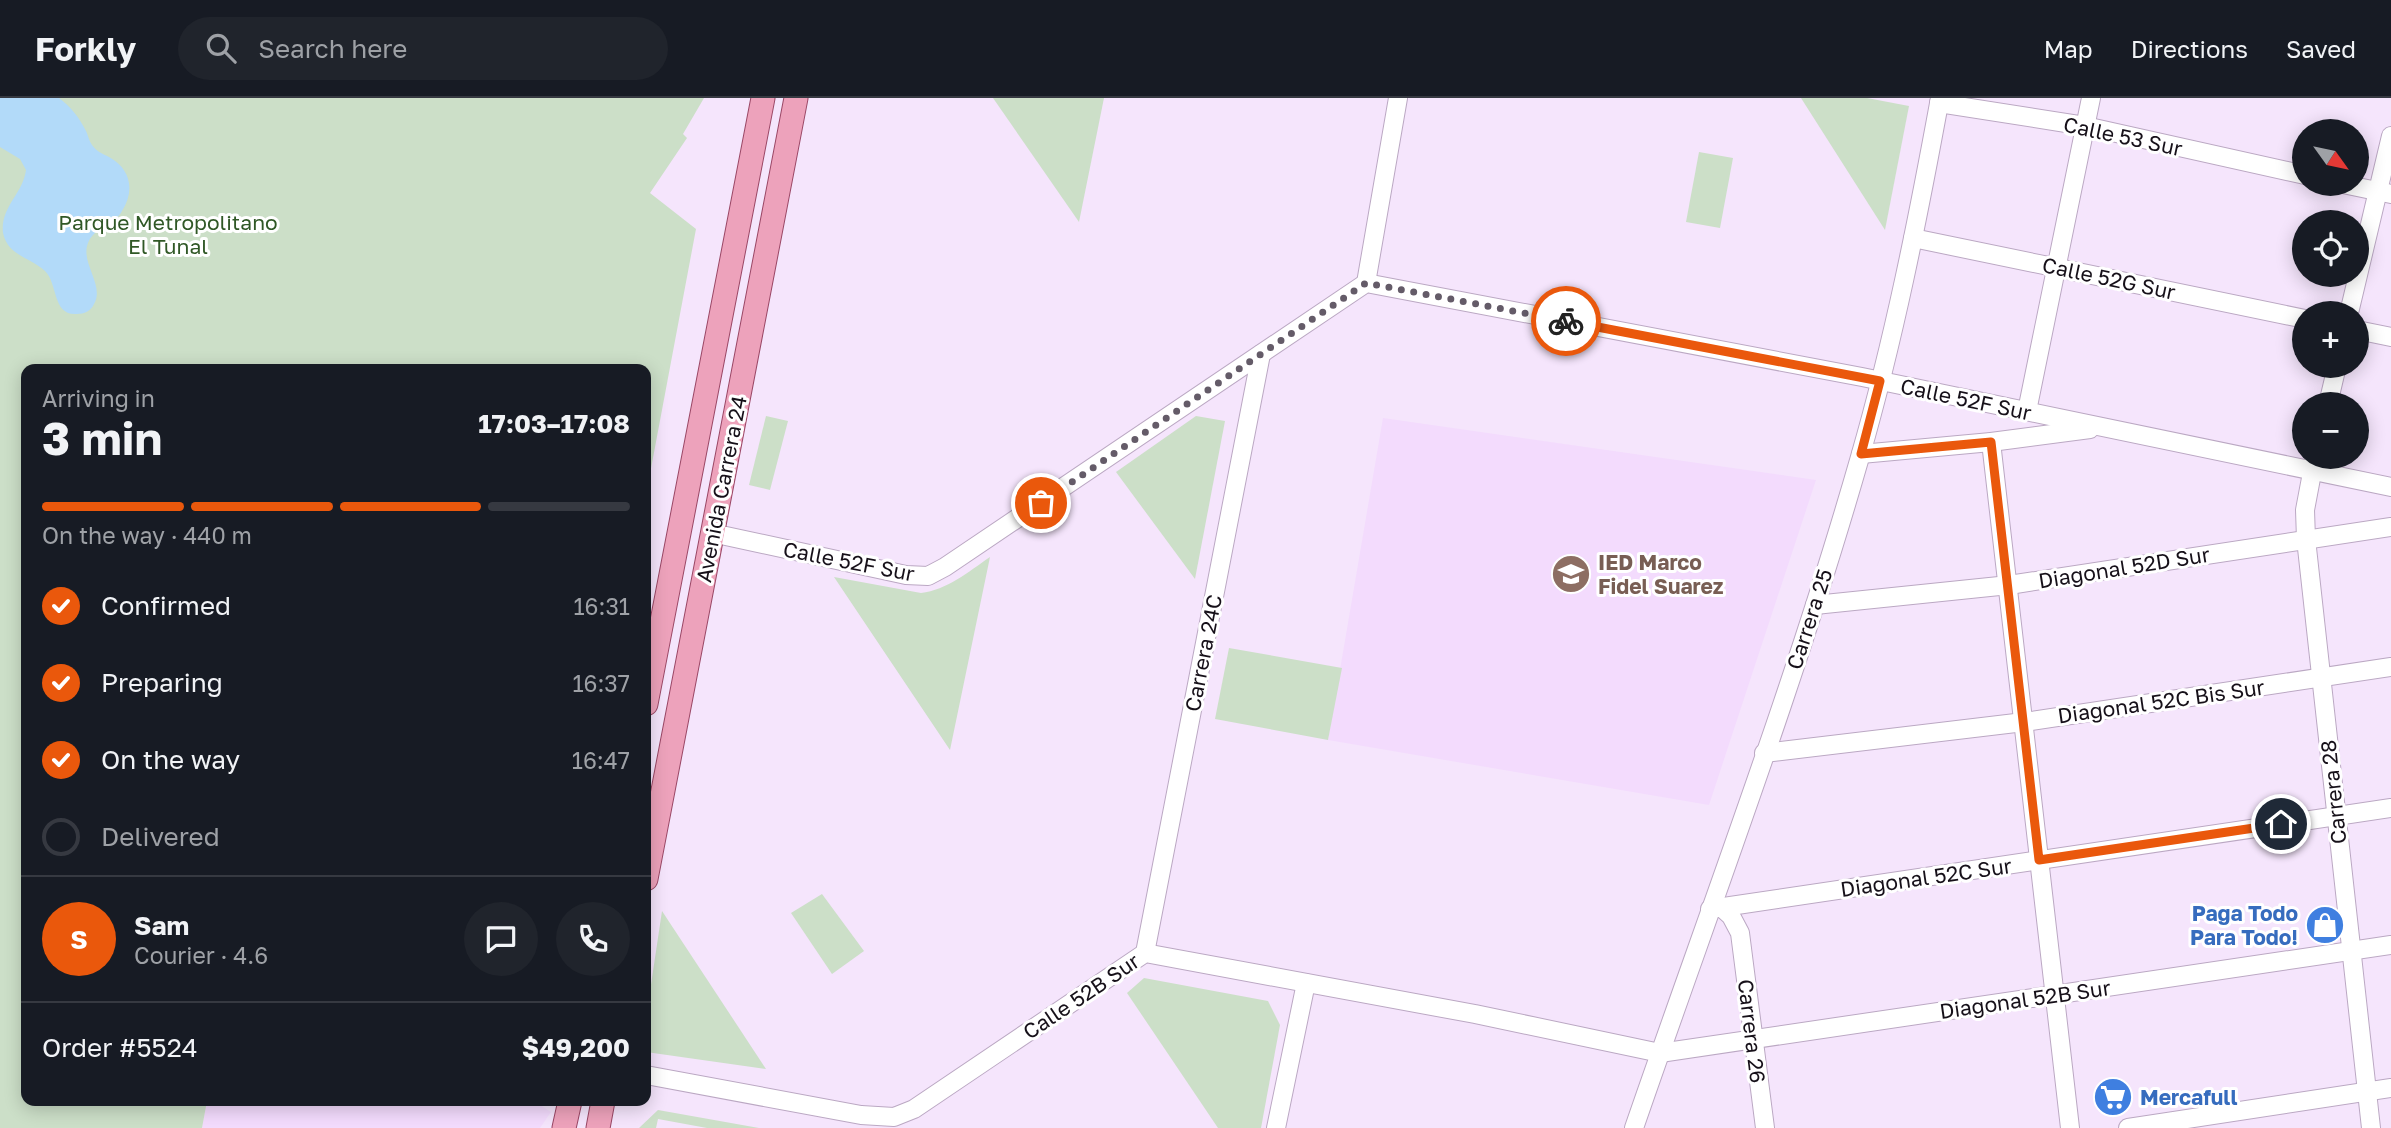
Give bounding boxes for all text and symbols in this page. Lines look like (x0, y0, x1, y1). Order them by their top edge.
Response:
search box (178, 17, 668, 80)
text: Forkly (35, 29, 136, 68)
icon: search (202, 29, 240, 67)
text: Search here (258, 33, 407, 64)
text: Map (2044, 34, 2093, 63)
text: Directions (2131, 34, 2248, 63)
text: Saved (2286, 34, 2356, 63)
street label: Calle 53 Sur (2061, 111, 2185, 161)
north arrow (2292, 119, 2370, 196)
map controls (2292, 119, 2369, 469)
park label: Parque Metropolitano El Tunal (58, 209, 278, 259)
button: locate (2292, 210, 2369, 287)
street label: Calle 52G Sur (2040, 251, 2178, 305)
courier (1531, 286, 1601, 356)
button: + (2292, 301, 2369, 378)
icon: bike (1547, 302, 1585, 340)
street label: Calle 52F Sur (1898, 372, 2034, 426)
text: Arriving in (42, 384, 155, 412)
button: − (2292, 392, 2369, 469)
street label: Avenida Carrera 24 (690, 394, 752, 584)
text: 17:03–17:08 (478, 408, 630, 439)
text: 3 min (42, 410, 162, 465)
pin (1011, 473, 1071, 533)
icon: bag (1022, 484, 1060, 522)
text: On the way · 440 m (42, 521, 252, 549)
street label: Calle 52F Sur (781, 536, 917, 586)
street label: Diagonal 52D Sur (2036, 541, 2212, 593)
place label: IED Marco Fidel Suarez (1598, 549, 1724, 599)
school or university icon: IED Marco Fidel Suarez (1550, 553, 1592, 595)
street label: Carrera 25 (1781, 566, 1837, 672)
icon: check (42, 587, 80, 625)
text: Confirmed (101, 590, 231, 621)
text: 16:31 (573, 592, 630, 620)
street label: Carrera 24C (1179, 592, 1227, 714)
icon: check (42, 664, 80, 702)
text: Preparing (101, 667, 223, 698)
text: 16:37 (572, 669, 630, 697)
street label: Diagonal 52C Bis Sur (2056, 674, 2266, 728)
street label: Carrera 28 (2315, 739, 2351, 845)
icon: check (42, 741, 80, 779)
text: On the way (101, 744, 240, 775)
text: 16:47 (572, 746, 630, 774)
pin (2251, 794, 2311, 854)
icon: home (2262, 805, 2300, 843)
text: Delivered (101, 821, 220, 852)
street label: Diagonal 52C Sur (1839, 852, 2013, 902)
place label: Paga Todo Para Todo! (2190, 900, 2298, 950)
button: chat (464, 902, 538, 976)
button: phone (556, 902, 630, 976)
shop icon: Paga Todo Para Todo! (2304, 904, 2346, 946)
text: Sam (134, 910, 189, 941)
text: S (70, 924, 88, 955)
text: Courier · 4.6 (134, 941, 268, 969)
street label: Calle 52B Sur (1018, 948, 1144, 1044)
street label: Diagonal 52B Sur (1938, 974, 2112, 1024)
street label: Carrera 26 (1733, 978, 1771, 1084)
text: Order #5524 (42, 1032, 198, 1063)
text: $49,200 (522, 1032, 630, 1063)
supermarket icon: Mercafull (2092, 1076, 2134, 1118)
place label: Mercafull (2140, 1084, 2237, 1110)

